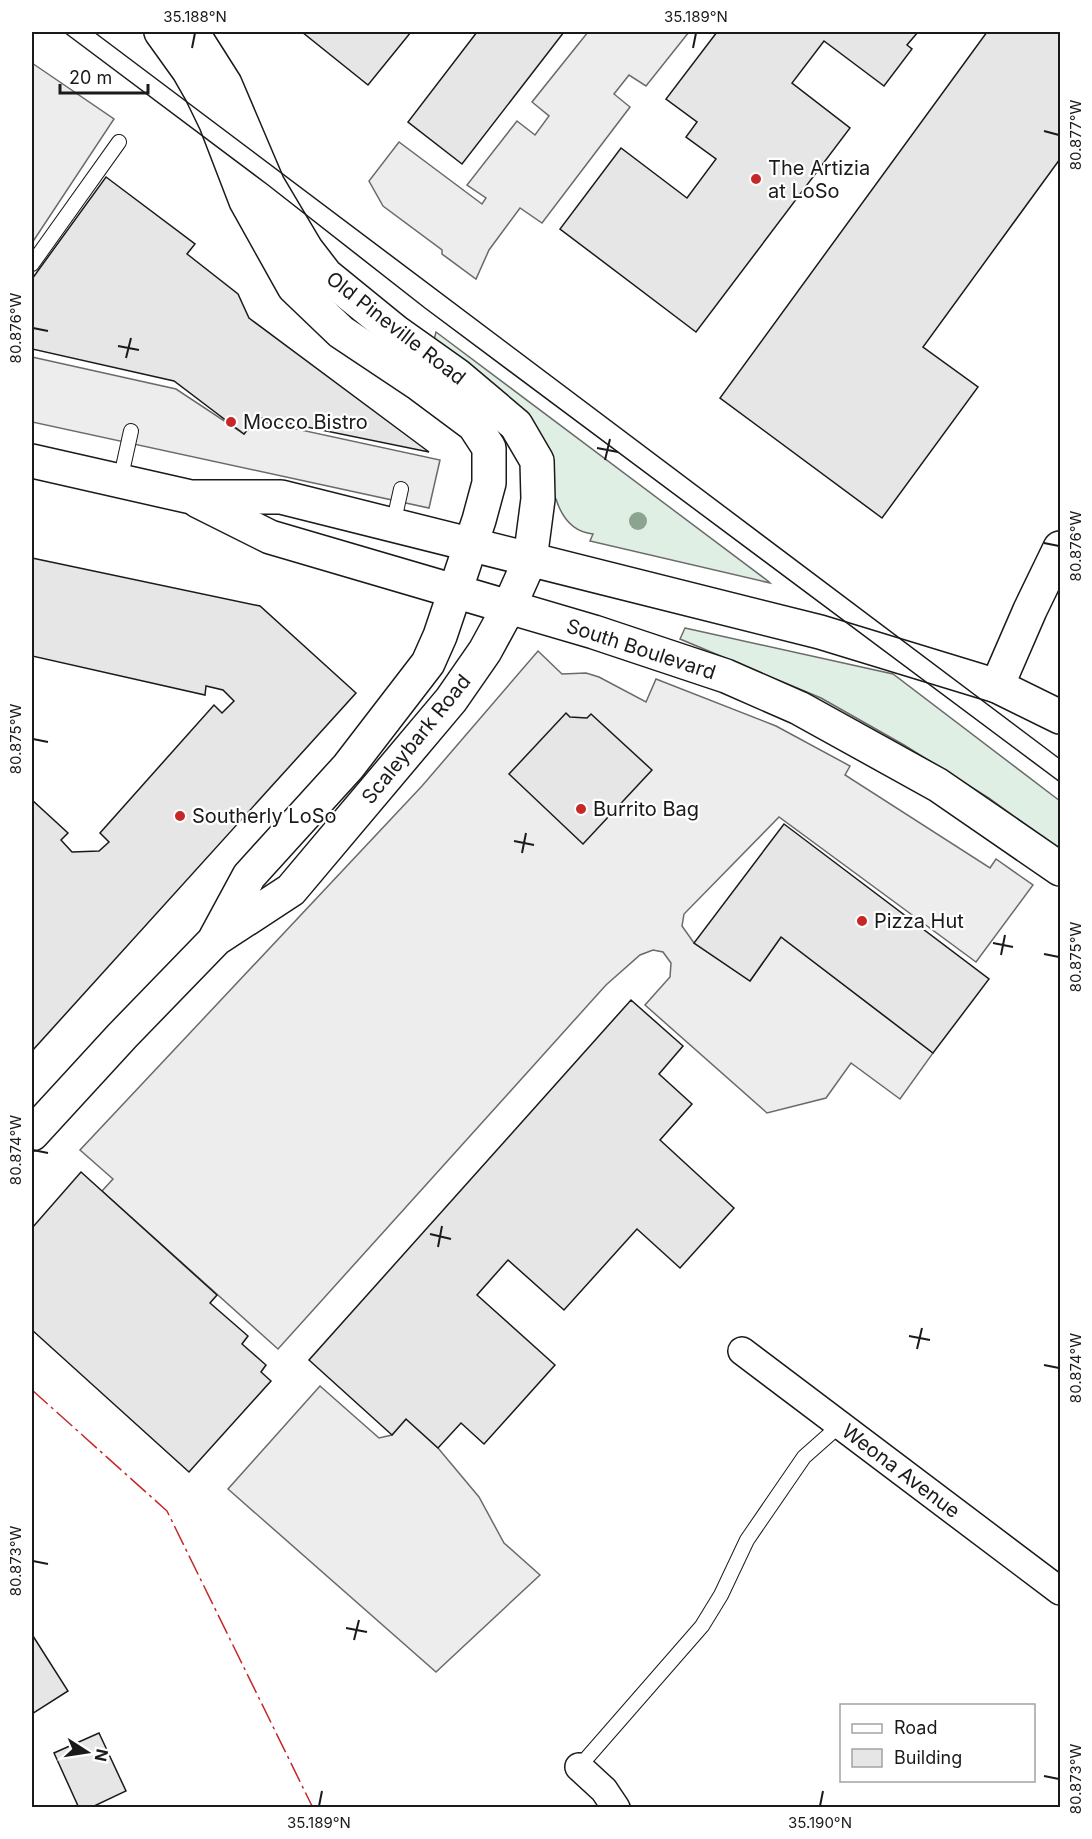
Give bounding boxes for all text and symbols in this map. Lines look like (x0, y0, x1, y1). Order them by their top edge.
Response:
text: 35.188°N (163, 7, 227, 26)
text: 35.189°N (664, 7, 728, 26)
scale bar (60, 57, 148, 95)
text: 20 m (69, 67, 112, 88)
text: 80.877°W (1066, 100, 1085, 170)
place label: The Artizia at LoSo (768, 156, 870, 203)
marker: The Artizia at LoSo (749, 172, 763, 186)
street label: Old Pineville Road (322, 266, 470, 390)
text: 80.876°W (6, 292, 25, 363)
place label: Mocco Bistro (243, 410, 368, 434)
marker: Mocco Bistro (224, 415, 238, 429)
text: 80.876°W (1066, 510, 1085, 581)
street label: South Boulevard (563, 614, 719, 684)
street label: Scaleybark Road (356, 669, 476, 809)
text: 80.875°W (6, 703, 25, 774)
place label: Burrito Bag (593, 797, 699, 821)
marker: Burrito Bag (574, 802, 588, 816)
place label: Southerly LoSo (192, 804, 336, 828)
marker: Southerly LoSo (173, 809, 187, 823)
place label: Pizza Hut (874, 909, 964, 933)
marker: Pizza Hut (855, 914, 869, 928)
text: 80.875°W (1066, 921, 1085, 992)
text: 80.874°W (6, 1115, 25, 1185)
text: 80.874°W (1066, 1333, 1085, 1403)
street label: Weona Avenue (837, 1419, 965, 1523)
text: 80.873°W (6, 1526, 25, 1596)
legend (840, 1704, 1035, 1782)
text: Road (894, 1717, 937, 1738)
north arrow (57, 1722, 117, 1782)
text: 80.873°W (1066, 1744, 1085, 1814)
text: N (91, 1747, 113, 1763)
text: Building (894, 1747, 962, 1768)
text: 35.189°N (287, 1813, 351, 1832)
text: 35.190°N (788, 1813, 852, 1832)

